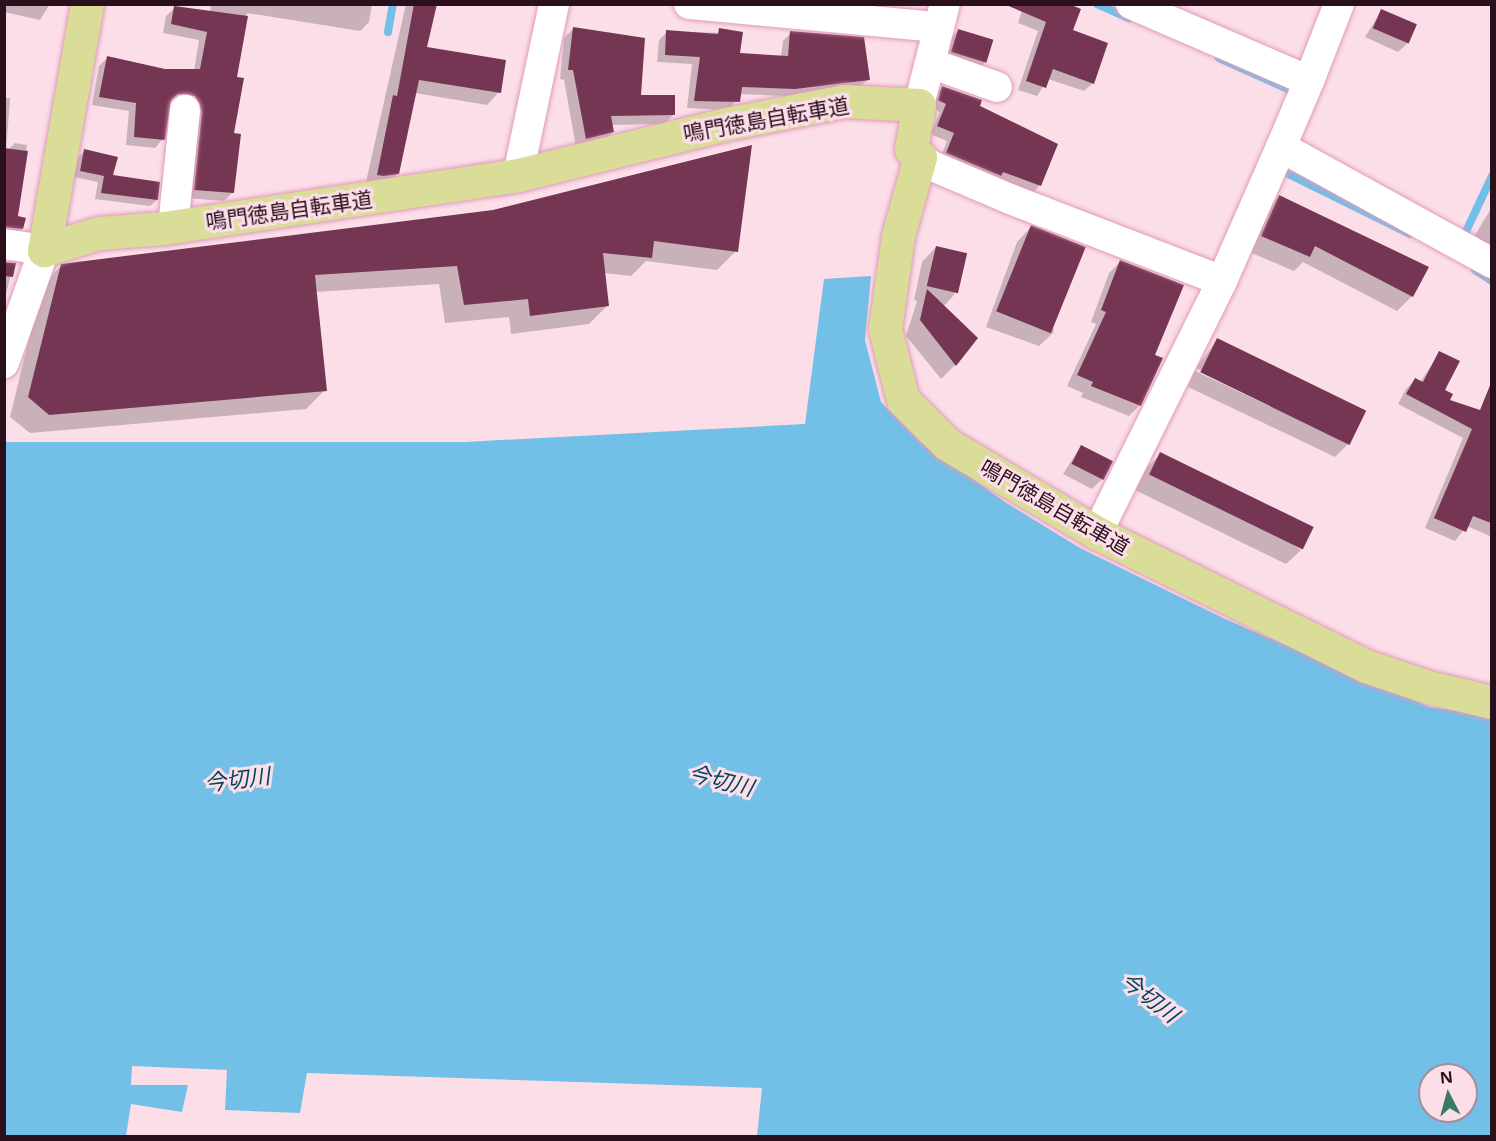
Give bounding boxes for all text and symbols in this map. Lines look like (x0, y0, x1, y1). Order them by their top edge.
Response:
street label: 鳴門徳島自転車道 (681, 92, 851, 146)
street label: 鳴門徳島自転車道 (204, 186, 374, 234)
street label: 鳴門徳島自転車道 (976, 454, 1134, 560)
water label: 今切川 (686, 759, 756, 801)
water label: 今切川 (203, 762, 271, 796)
water label: 今切川 (1116, 966, 1184, 1028)
north arrow (1418, 1063, 1478, 1123)
text: N (1439, 1065, 1454, 1089)

